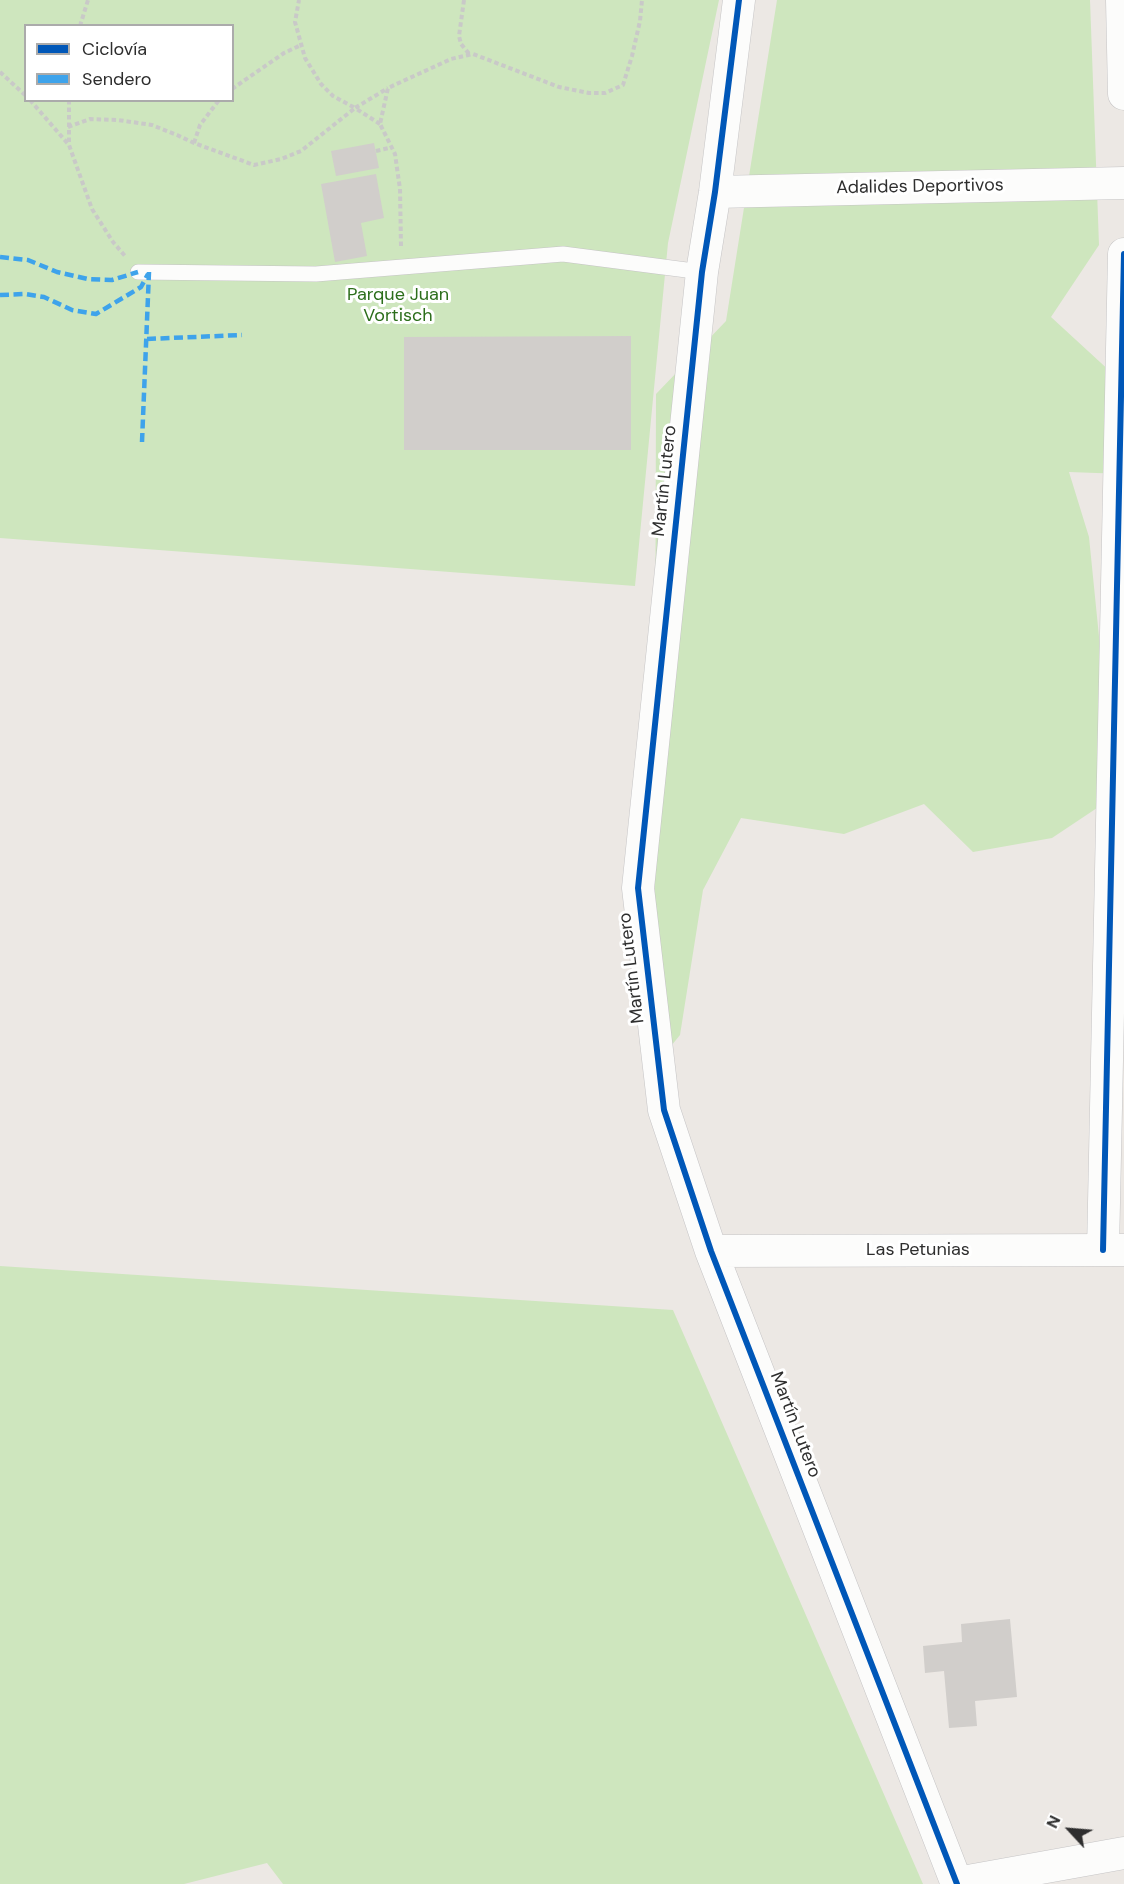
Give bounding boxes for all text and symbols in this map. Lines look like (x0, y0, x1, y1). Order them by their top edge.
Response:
legend (24, 24, 234, 102)
text: Ciclovía (82, 37, 147, 61)
text: Sendero (82, 67, 152, 91)
street label: Adalides Deportivos (836, 175, 1004, 199)
park label: Parque Juan Vortisch (347, 284, 449, 326)
street label: Martín Lutero (648, 424, 682, 538)
street label: Martín Lutero (614, 911, 650, 1025)
street label: Las Petunias (866, 1239, 970, 1261)
street label: Martín Lutero (765, 1369, 825, 1481)
north arrow (1040, 1800, 1100, 1860)
text: N (1041, 1812, 1065, 1832)

